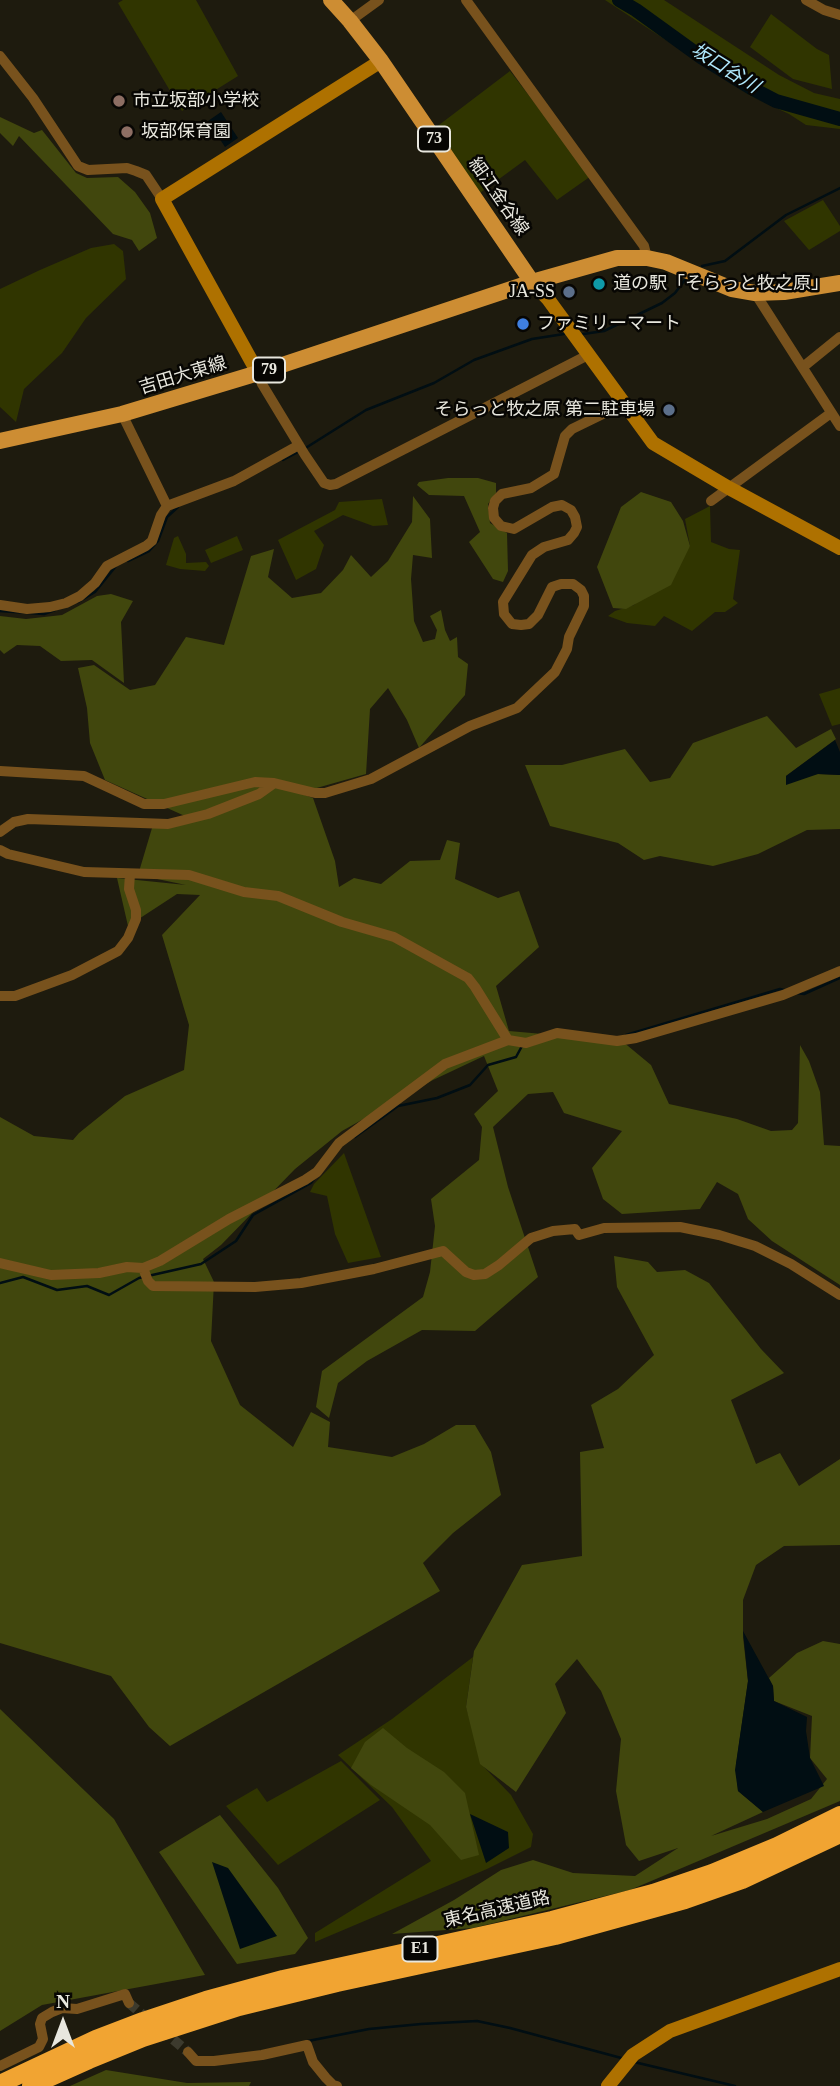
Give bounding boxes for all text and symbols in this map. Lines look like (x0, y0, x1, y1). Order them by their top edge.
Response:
water label: 坂口谷川 (687, 39, 763, 99)
place label: 市立坂部小学校 (133, 90, 259, 112)
marker: 市立坂部小学校 (111, 93, 127, 109)
place label: 坂部保育園 (141, 121, 231, 143)
marker: 坂部保育園 (119, 124, 135, 140)
road number: 73 (418, 127, 450, 152)
street label: 細江金谷線 (463, 154, 533, 240)
place label: 道の駅「そらっと牧之原」 (613, 273, 829, 295)
marker: 道の駅「そらっと牧之原」 (591, 276, 607, 292)
place label: JA-SS (509, 281, 555, 303)
marker: JA-SS (561, 284, 577, 300)
place label: ファミリーマート (537, 313, 681, 335)
marker: ファミリーマート (515, 316, 531, 332)
street label: 吉田大東線 (137, 353, 229, 399)
road number: 79 (253, 358, 285, 382)
place label: そらっと牧之原 第二駐車場 (435, 399, 655, 421)
marker: そらっと牧之原 第二駐車場 (661, 402, 677, 418)
street label: 東名高速道路 (442, 1887, 552, 1933)
road number: E1 (402, 1937, 438, 1962)
north arrow (28, 1988, 98, 2058)
text: N (56, 1991, 70, 2012)

